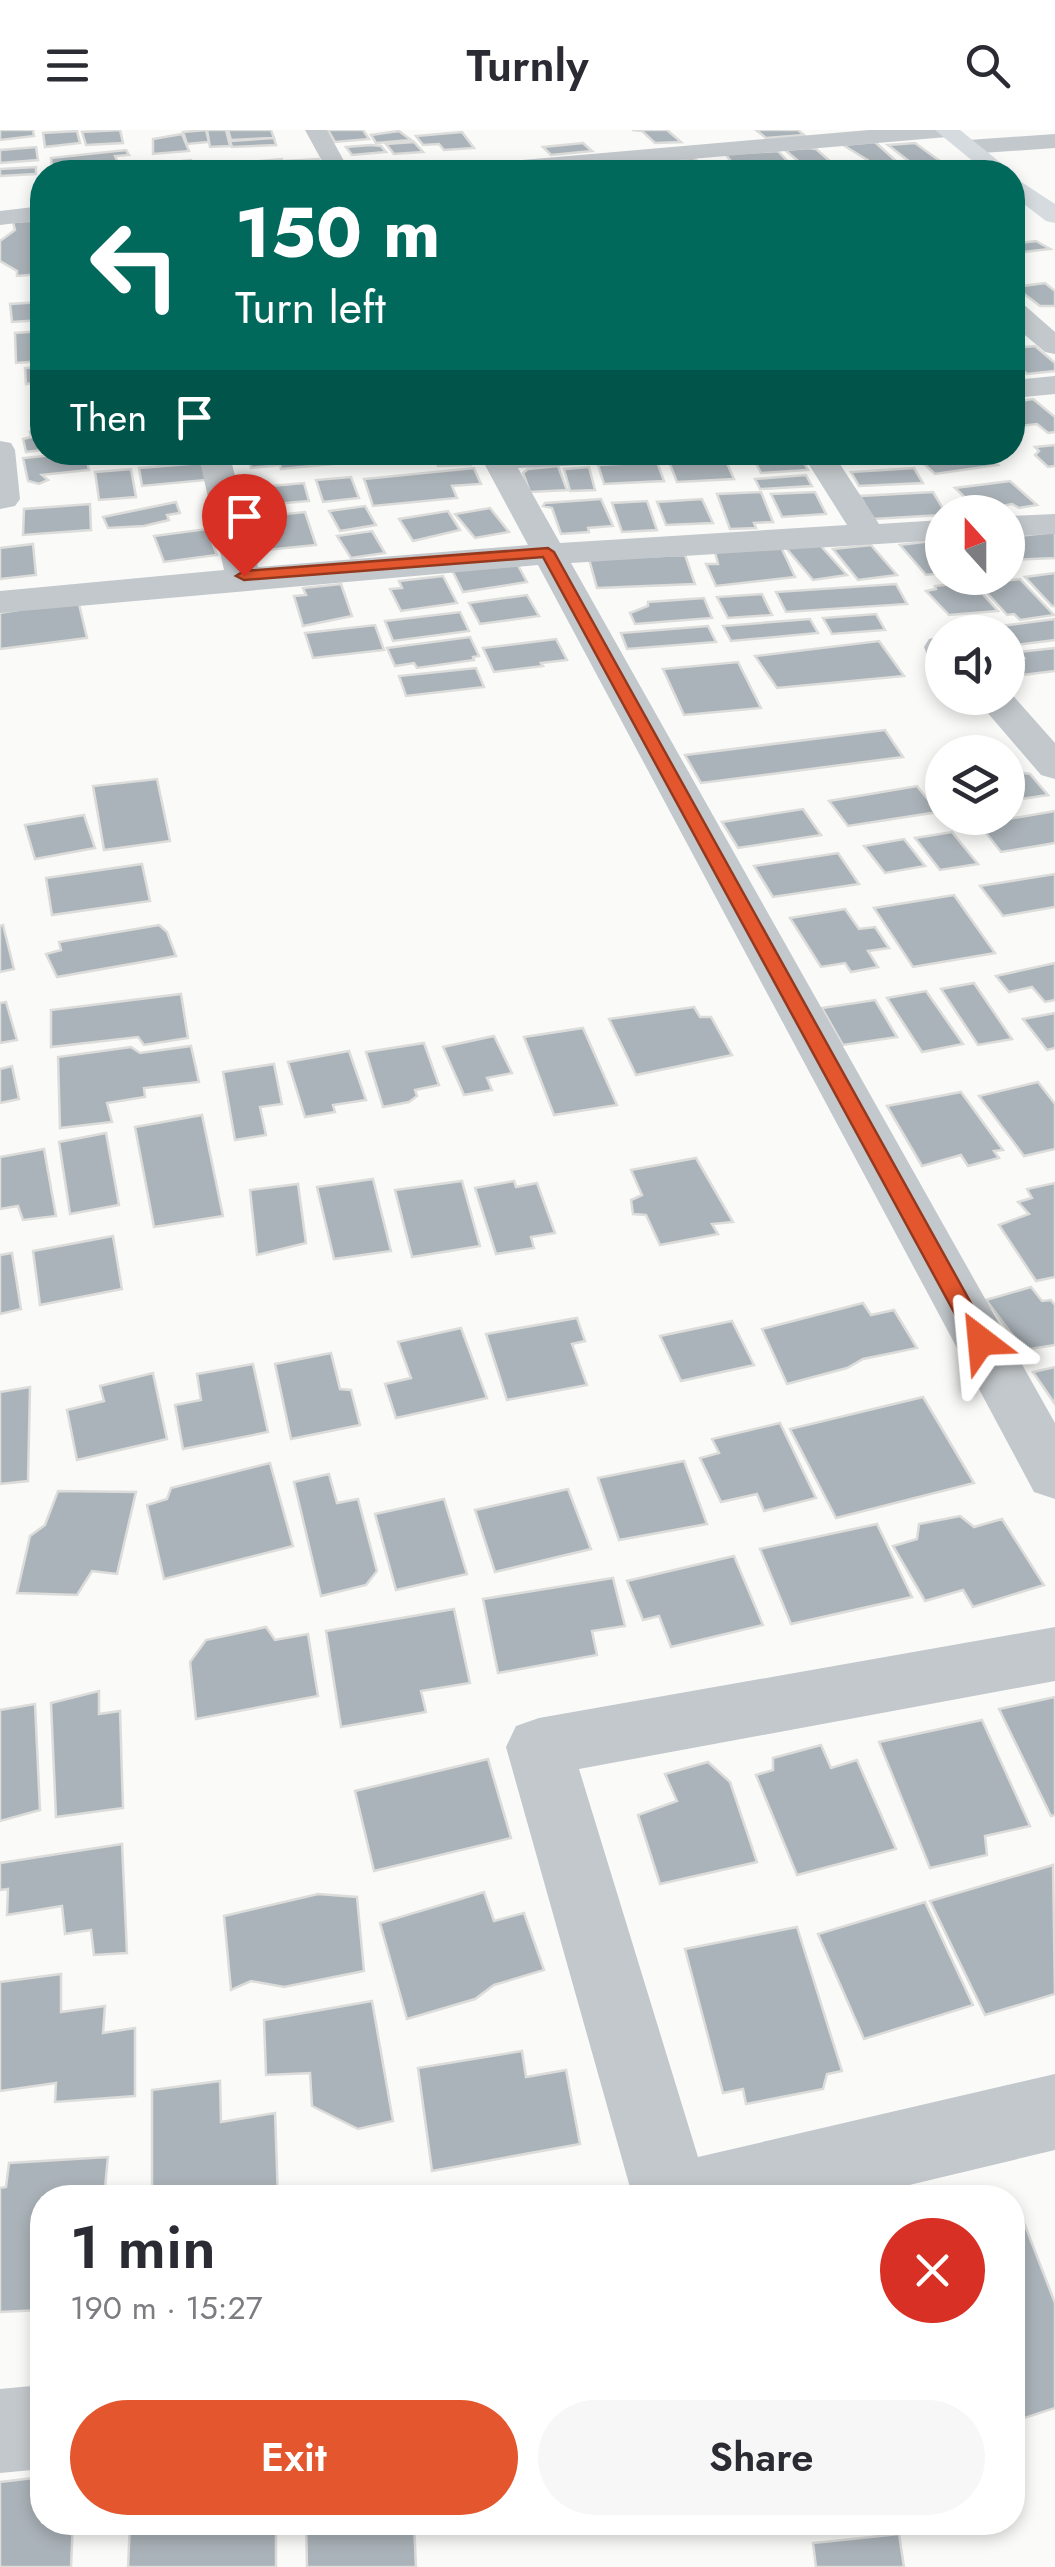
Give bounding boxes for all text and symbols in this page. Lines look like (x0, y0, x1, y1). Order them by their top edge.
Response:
text: Turnly (466, 33, 589, 98)
icon: menu (40, 38, 95, 93)
icon: search (960, 38, 1015, 93)
text: 150 m (235, 182, 441, 283)
icon: left (70, 200, 200, 330)
text: Turn left (235, 275, 386, 340)
text: Then (70, 390, 147, 445)
icon: arrive (167, 390, 222, 445)
pin (202, 474, 287, 577)
icon: arrive (217, 489, 272, 544)
north arrow (925, 495, 1025, 595)
map controls (925, 495, 1025, 835)
button: sound (925, 615, 1025, 715)
button: layers (925, 735, 1025, 835)
position arrow (929, 1289, 1033, 1393)
text: 1 min (70, 2204, 216, 2291)
button: close (880, 2218, 985, 2323)
text: 190 m · 15:27 (70, 2285, 262, 2331)
button: Exit (70, 2400, 518, 2515)
button: Share (538, 2400, 985, 2515)

